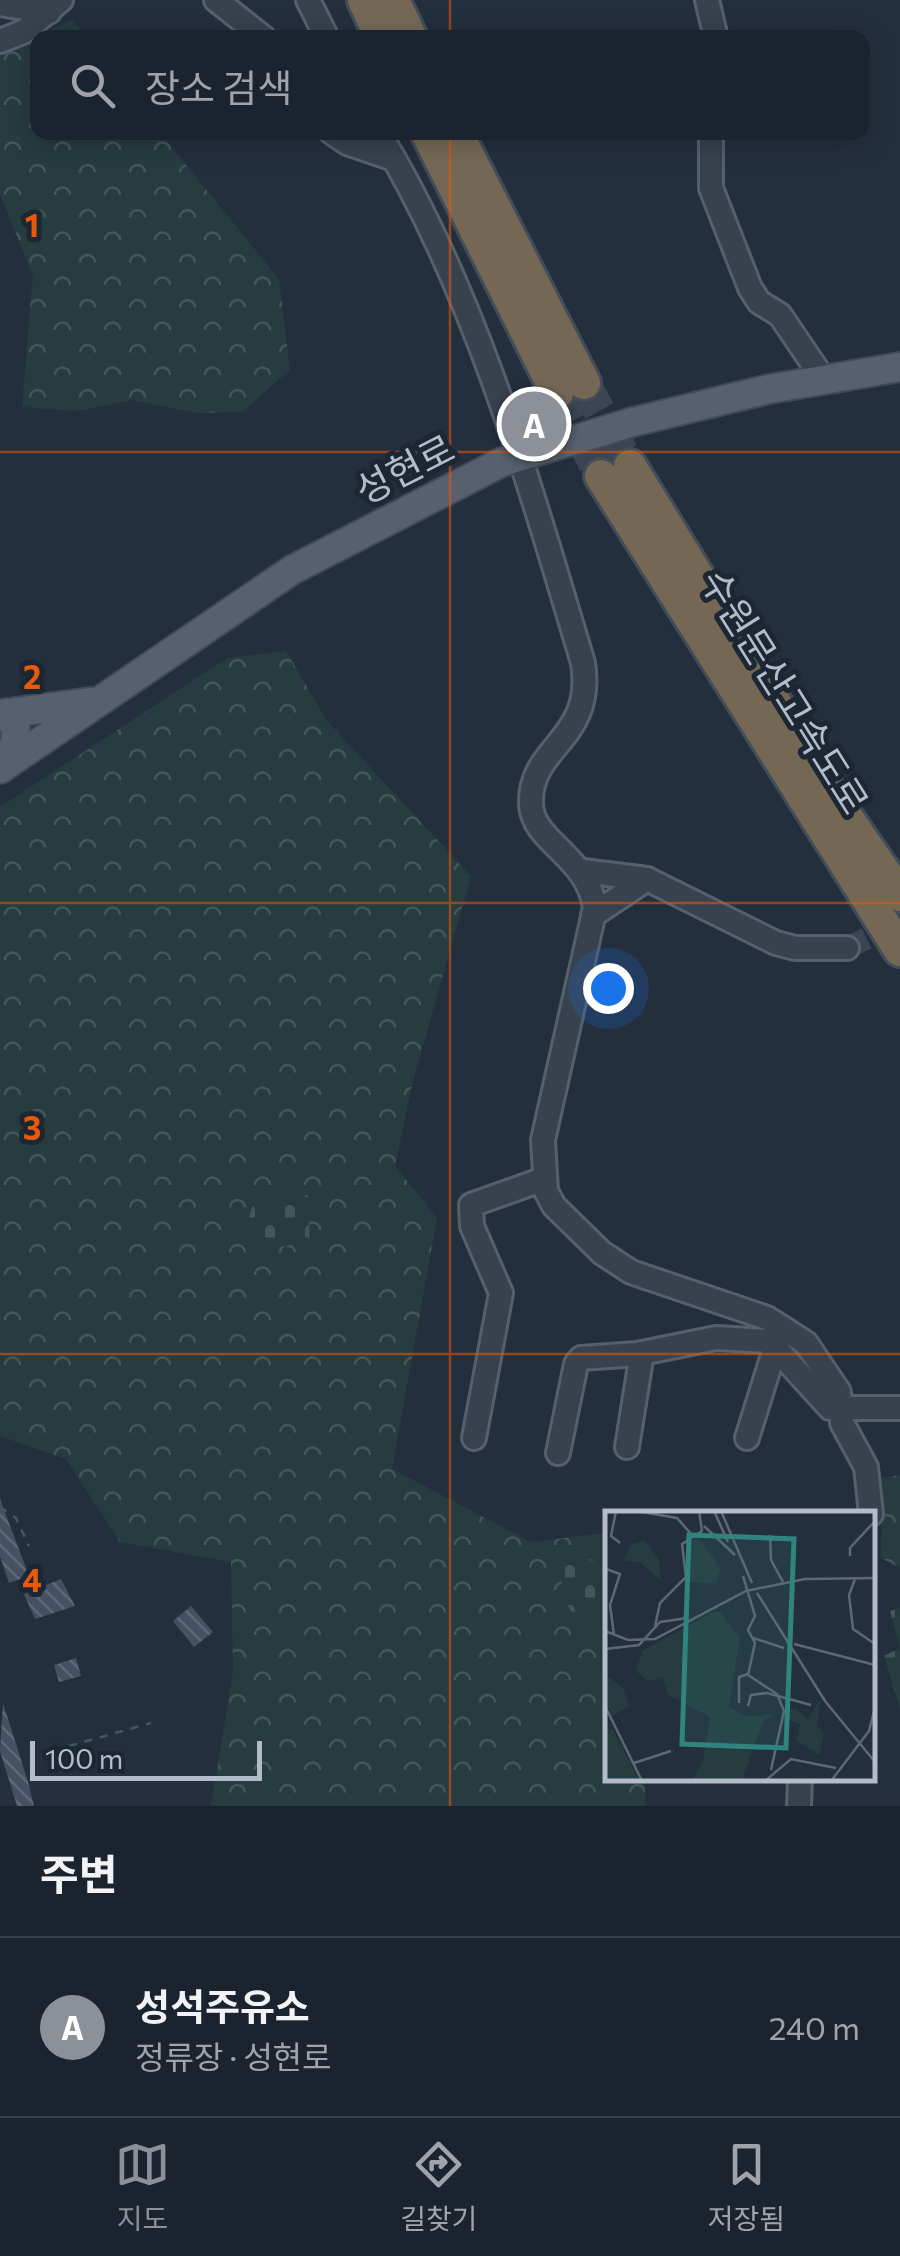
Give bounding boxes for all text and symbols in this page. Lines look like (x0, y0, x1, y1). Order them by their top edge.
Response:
search box (30, 30, 870, 140)
icon: search (65, 58, 120, 113)
text: 장소 검색 (145, 63, 292, 110)
text: 1 (25, 204, 39, 244)
pin: A (502, 386, 566, 462)
street label: 성현로 (346, 423, 461, 513)
street label: 수원문산고속도로 (692, 560, 880, 822)
text: 2 (23, 656, 41, 696)
your location (583, 963, 634, 1014)
text: 3 (23, 1107, 41, 1147)
inset map (605, 1511, 875, 1781)
text: 4 (22, 1559, 42, 1599)
scale bar (30, 1736, 262, 1780)
text: 100 m (45, 1741, 123, 1775)
text: 주변 (40, 1847, 117, 1899)
text: 성석주유소 (135, 1982, 310, 2029)
text: A (61, 2007, 84, 2047)
text: 240 m (769, 2007, 860, 2047)
text: 정류장 · 성현로 (135, 2036, 331, 2076)
tab: 지도 (115, 2137, 170, 2237)
tab: 길찾기 (400, 2137, 477, 2237)
tab: 저장됨 (708, 2137, 785, 2237)

